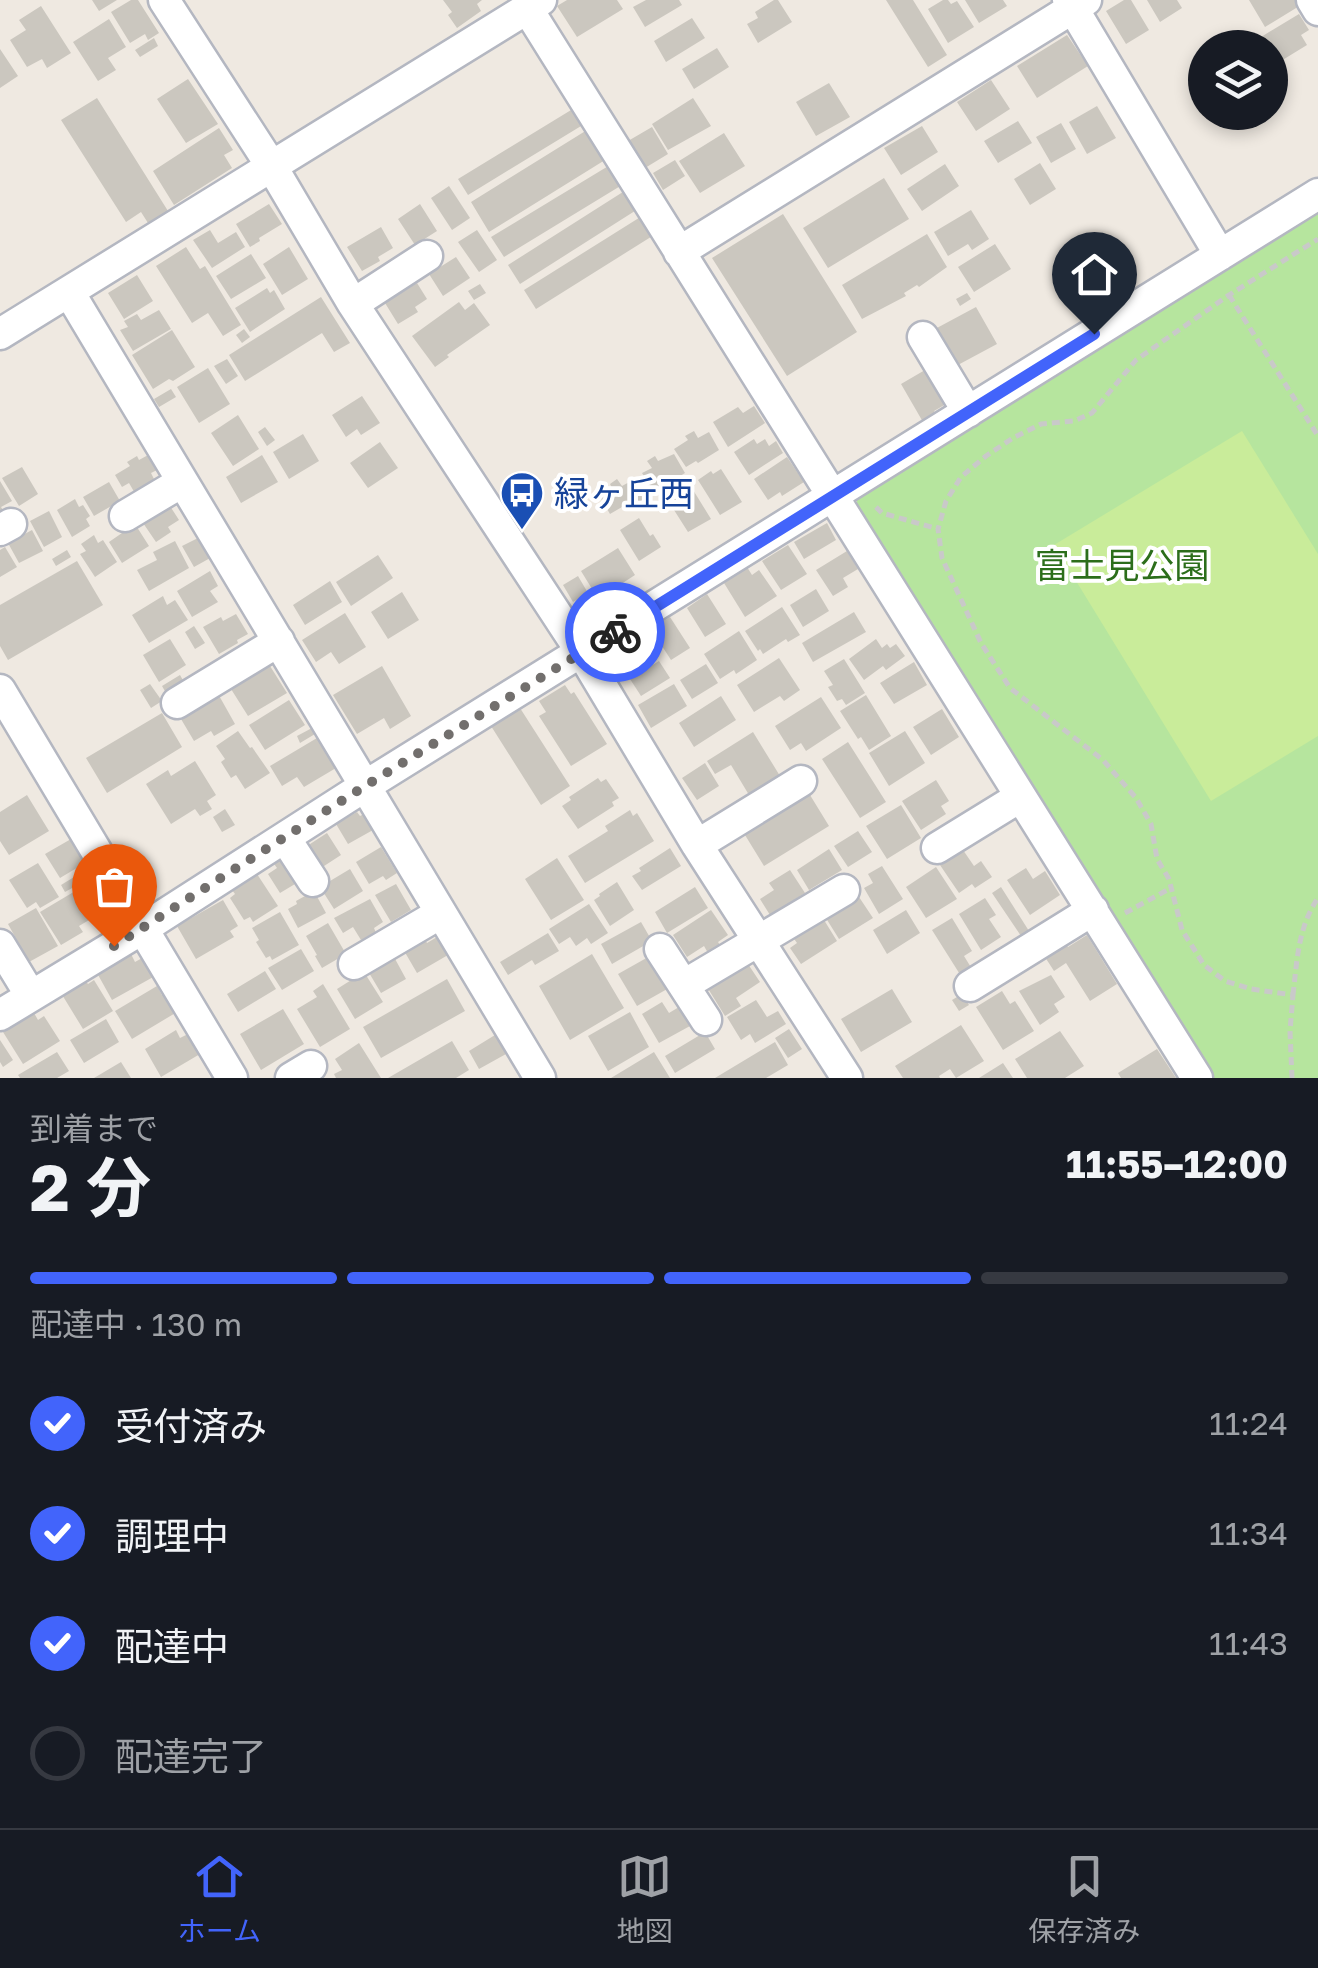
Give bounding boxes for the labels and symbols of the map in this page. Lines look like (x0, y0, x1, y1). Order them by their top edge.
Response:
pin (1052, 232, 1137, 335)
bus stop icon: 緑ヶ丘西 (499, 470, 545, 531)
place label: 緑ヶ丘西 (554, 472, 694, 514)
park label: 富士見公園 (1034, 544, 1210, 586)
courier (565, 582, 665, 682)
pin (72, 844, 157, 947)

